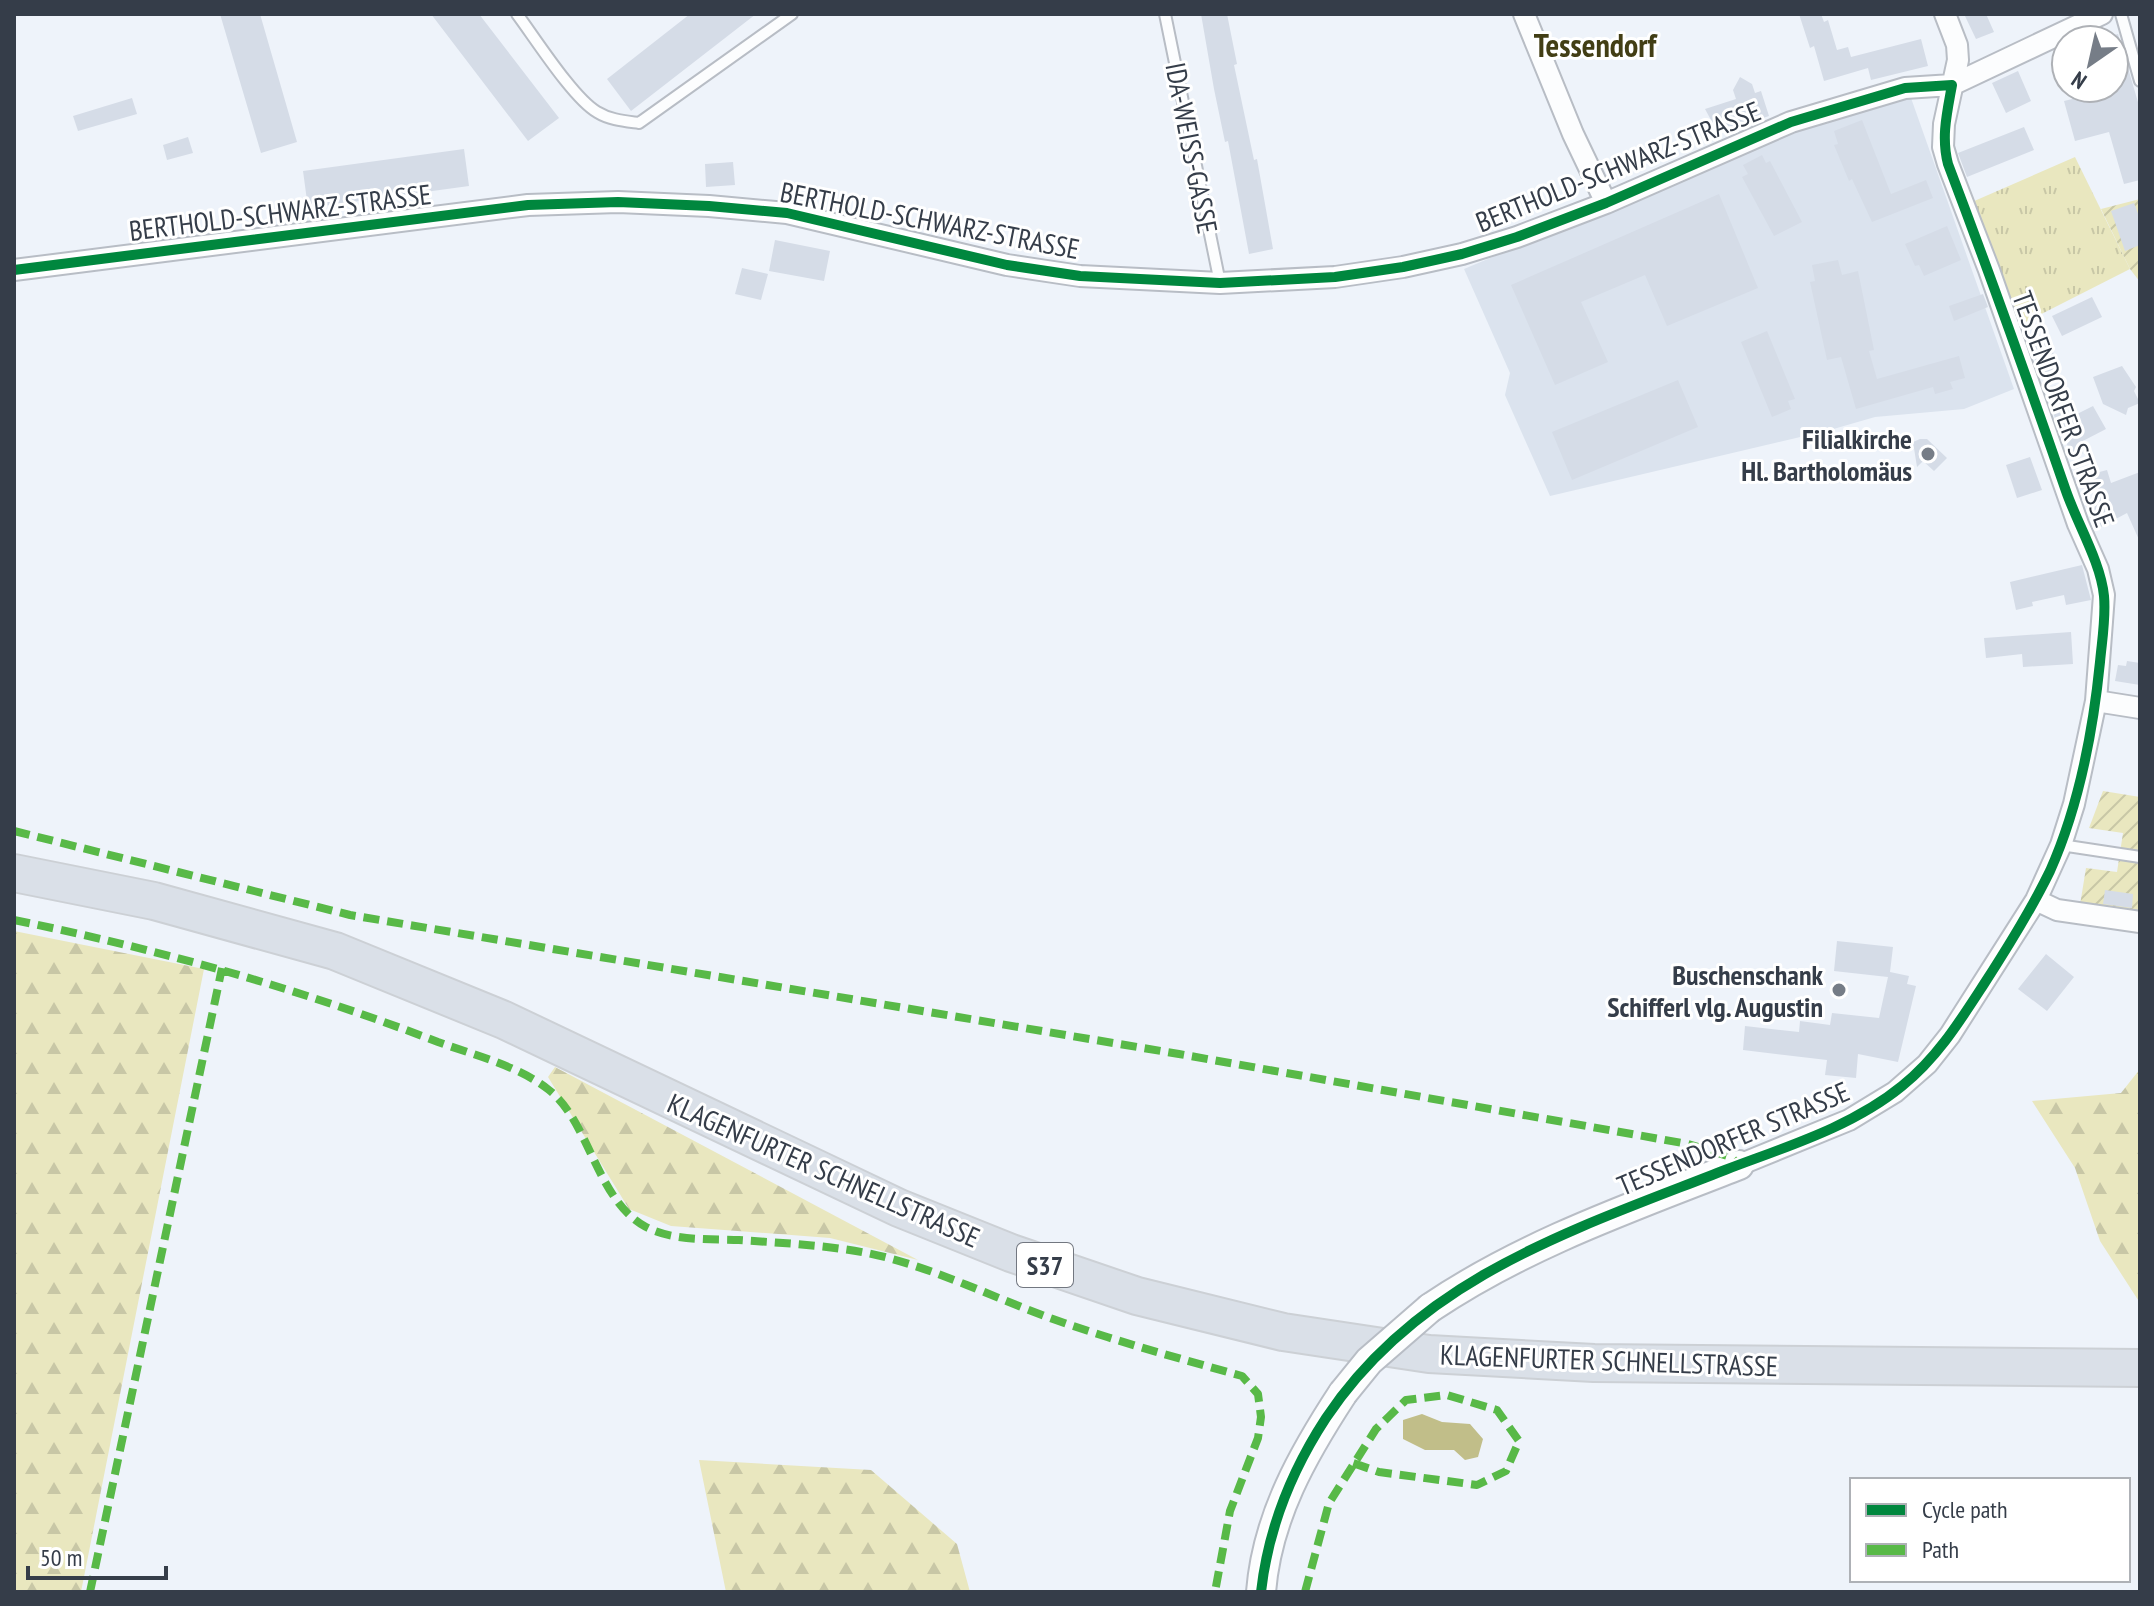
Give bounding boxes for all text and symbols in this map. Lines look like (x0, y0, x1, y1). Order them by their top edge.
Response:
district label: Tessendorf (1534, 24, 1658, 66)
north arrow (2050, 24, 2130, 104)
street label: IDA-WEISS-GASSE (1157, 59, 1227, 237)
text: N (2066, 66, 2092, 96)
street label: BERTHOLD-SCHWARZ-STRASSE (1470, 92, 1766, 240)
street label: BERTHOLD-SCHWARZ-STRASSE (777, 173, 1083, 267)
street label: BERTHOLD-SCHWARZ-STRASSE (127, 175, 433, 249)
street label: TESSENDORFER STRASSE (2004, 286, 2124, 532)
place label: Filialkirche Hl. Bartholomäus (1741, 420, 1912, 489)
marker: Filialkirche Hl. Bartholomäus (1919, 445, 1937, 463)
place label: Buschenschank Schifferl vlg. Augustin (1607, 956, 1823, 1025)
marker: Buschenschank Schifferl vlg. Augustin (1830, 981, 1848, 999)
street label: TESSENDORFER STRASSE (1611, 1072, 1855, 1204)
street label: KLAGENFURTER SCHNELLSTRASSE (662, 1084, 986, 1256)
road number: S37 (1017, 1243, 1073, 1287)
street label: KLAGENFURTER SCHNELLSTRASSE (1439, 1336, 1779, 1384)
legend (1850, 1478, 2130, 1582)
text: Cycle path (1922, 1494, 2008, 1525)
scale bar (28, 1530, 166, 1580)
text: Path (1922, 1534, 1959, 1565)
text: 50 m (40, 1542, 82, 1573)

